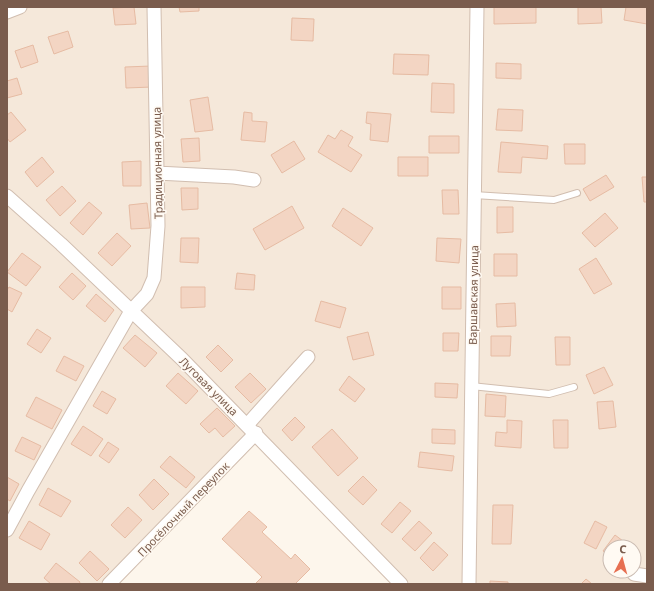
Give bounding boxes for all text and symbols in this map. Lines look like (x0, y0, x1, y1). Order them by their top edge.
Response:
street label: Традиционная улица (149, 107, 165, 219)
street label: Варшавская улица (465, 245, 481, 345)
street label: Луговая улица (176, 353, 242, 419)
street label: Просёлочный переулок (134, 458, 232, 559)
north arrow (602, 539, 642, 579)
text: С (619, 541, 627, 556)

